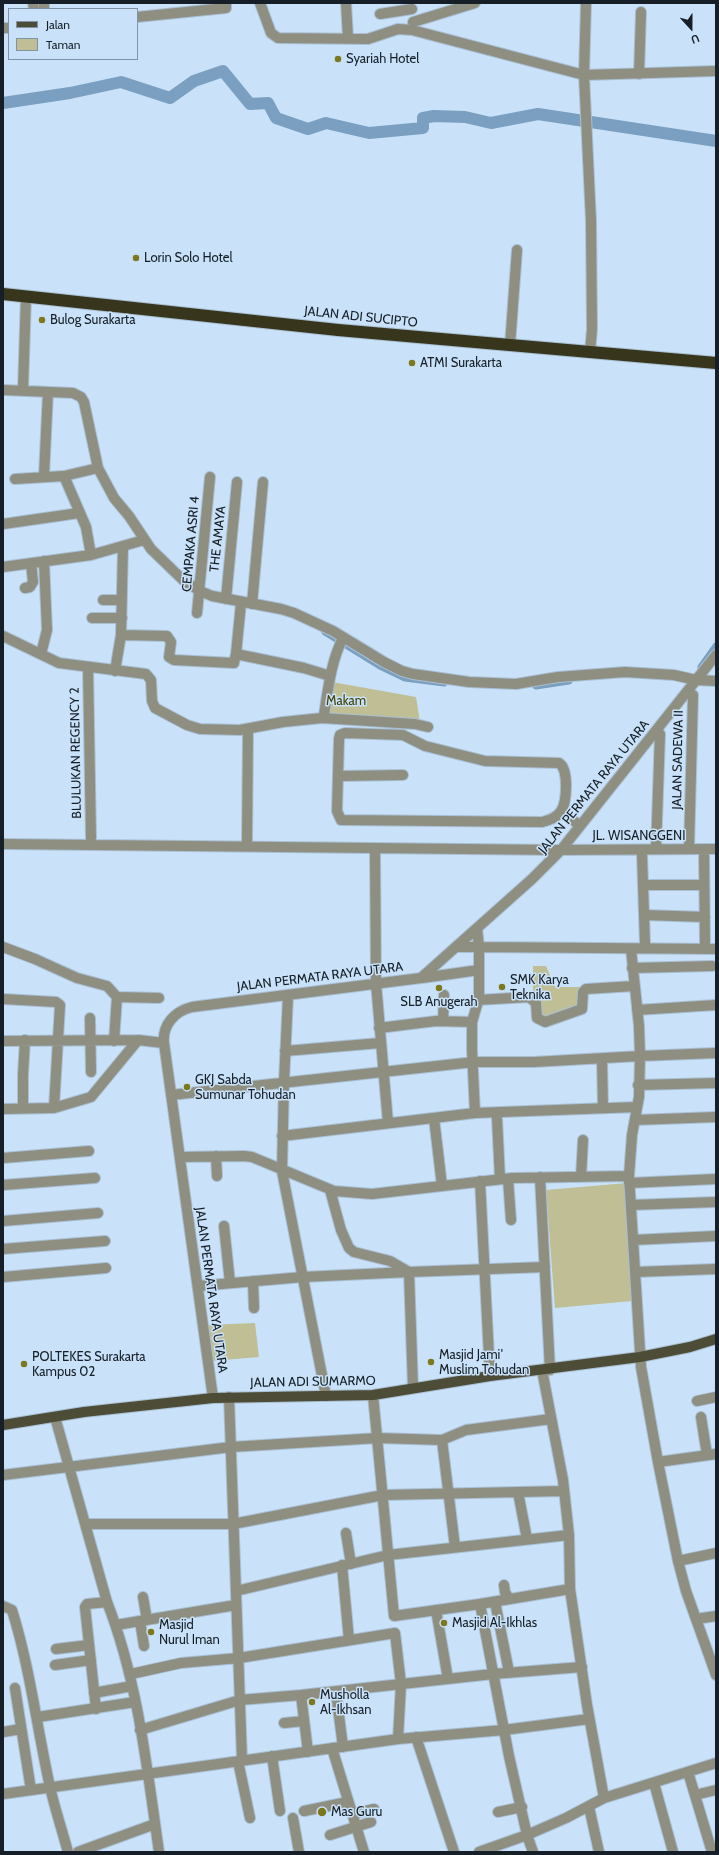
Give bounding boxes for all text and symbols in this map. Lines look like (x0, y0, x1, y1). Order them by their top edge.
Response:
legend (8, 8, 138, 60)
north arrow (671, 8, 711, 48)
text: Jalan (46, 17, 70, 32)
text: U (689, 31, 701, 47)
text: Taman (46, 37, 80, 52)
place label: Syariah Hotel (346, 51, 419, 67)
marker: Syariah Hotel (333, 54, 343, 64)
place label: Lorin Solo Hotel (144, 250, 233, 266)
marker: Lorin Solo Hotel (131, 253, 141, 263)
street label: JALAN ADI SUCIPTO (303, 303, 419, 331)
place label: Bulog Surakarta (50, 312, 135, 328)
marker: Bulog Surakarta (37, 315, 47, 325)
place label: ATMI Surakarta (420, 355, 502, 371)
marker: ATMI Surakarta (407, 358, 417, 368)
street label: CEMPAKA ASRI 4 (179, 495, 203, 593)
street label: THE AMAYA (207, 505, 229, 573)
street label: BLULUKAN REGENCY 2 (67, 687, 85, 819)
park label: Makam (326, 693, 366, 709)
street label: JALAN SADEWA II (669, 710, 687, 810)
street label: JALAN PERMATA RAYA UTARA (535, 717, 653, 857)
street label: JL. WISANGGENI (593, 828, 685, 844)
street label: JALAN PERMATA RAYA UTARA (236, 959, 404, 995)
place label: SMK Karya Teknika (510, 972, 569, 1003)
marker: SMK Karya Teknika (497, 982, 507, 992)
marker: SLB Anugerah (434, 983, 444, 993)
place label: SLB Anugerah (400, 994, 478, 1010)
place label: GKJ Sabda Sumunar Tohudan (195, 1072, 296, 1103)
marker: GKJ Sabda Sumunar Tohudan (182, 1082, 192, 1092)
street label: JALAN PERMATA RAYA UTARA (192, 1206, 230, 1374)
place label: Masjid Jami' Muslim Tohudan (439, 1347, 529, 1378)
place label: POLTEKES Surakarta Kampus 02 (32, 1349, 146, 1380)
marker: Masjid Jami' Muslim Tohudan (426, 1357, 436, 1367)
marker: POLTEKES Surakarta Kampus 02 (19, 1359, 29, 1369)
street label: JALAN ADI SUMARMO (250, 1373, 376, 1391)
place label: Masjid Al-Ikhlas (452, 1615, 537, 1631)
place label: Masjid Nurul Iman (159, 1617, 220, 1648)
marker: Masjid Al-Ikhlas (439, 1618, 449, 1628)
marker: Masjid Nurul Iman (146, 1627, 156, 1637)
place label: Musholla Al-Ikhsan (320, 1687, 371, 1718)
marker: Musholla Al-Ikhsan (307, 1697, 317, 1707)
place label: Mas Guru (331, 1804, 382, 1820)
marker: Mas Guru (316, 1806, 328, 1818)

